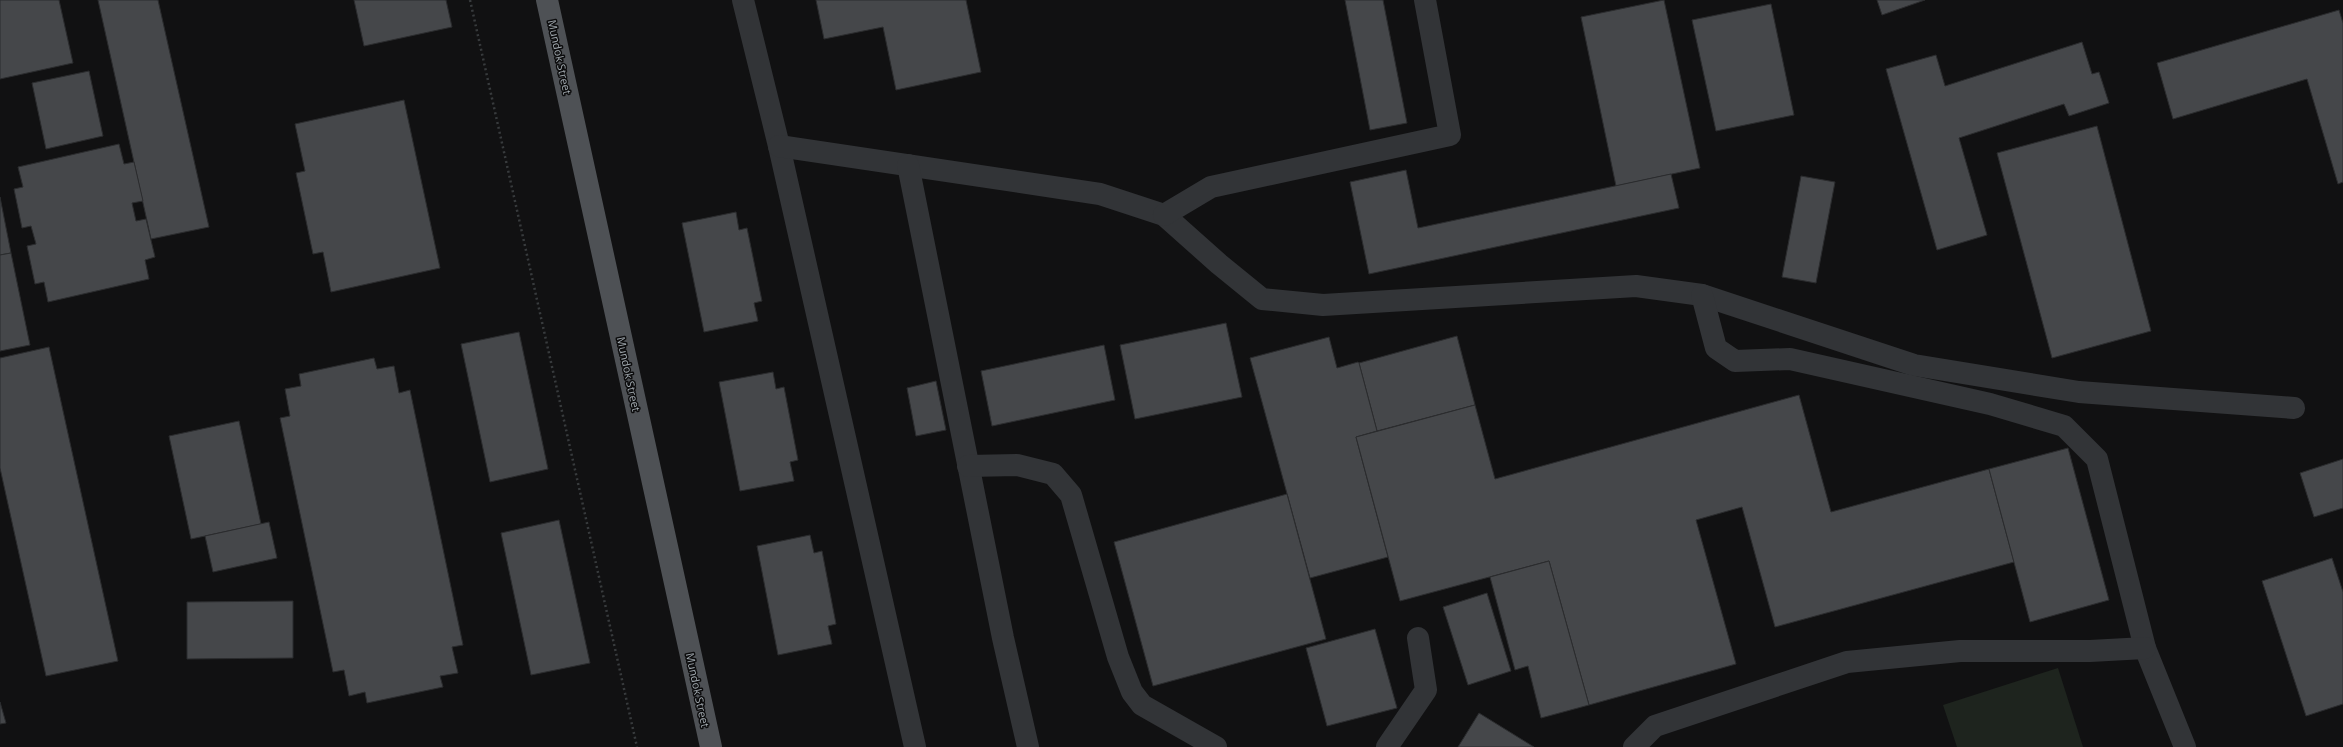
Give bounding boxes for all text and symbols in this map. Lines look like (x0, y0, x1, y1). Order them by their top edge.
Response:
street label: Mundok Street (545, 18, 575, 96)
street label: Mundok Street (614, 335, 644, 413)
street label: Mundok Street (683, 651, 713, 729)

